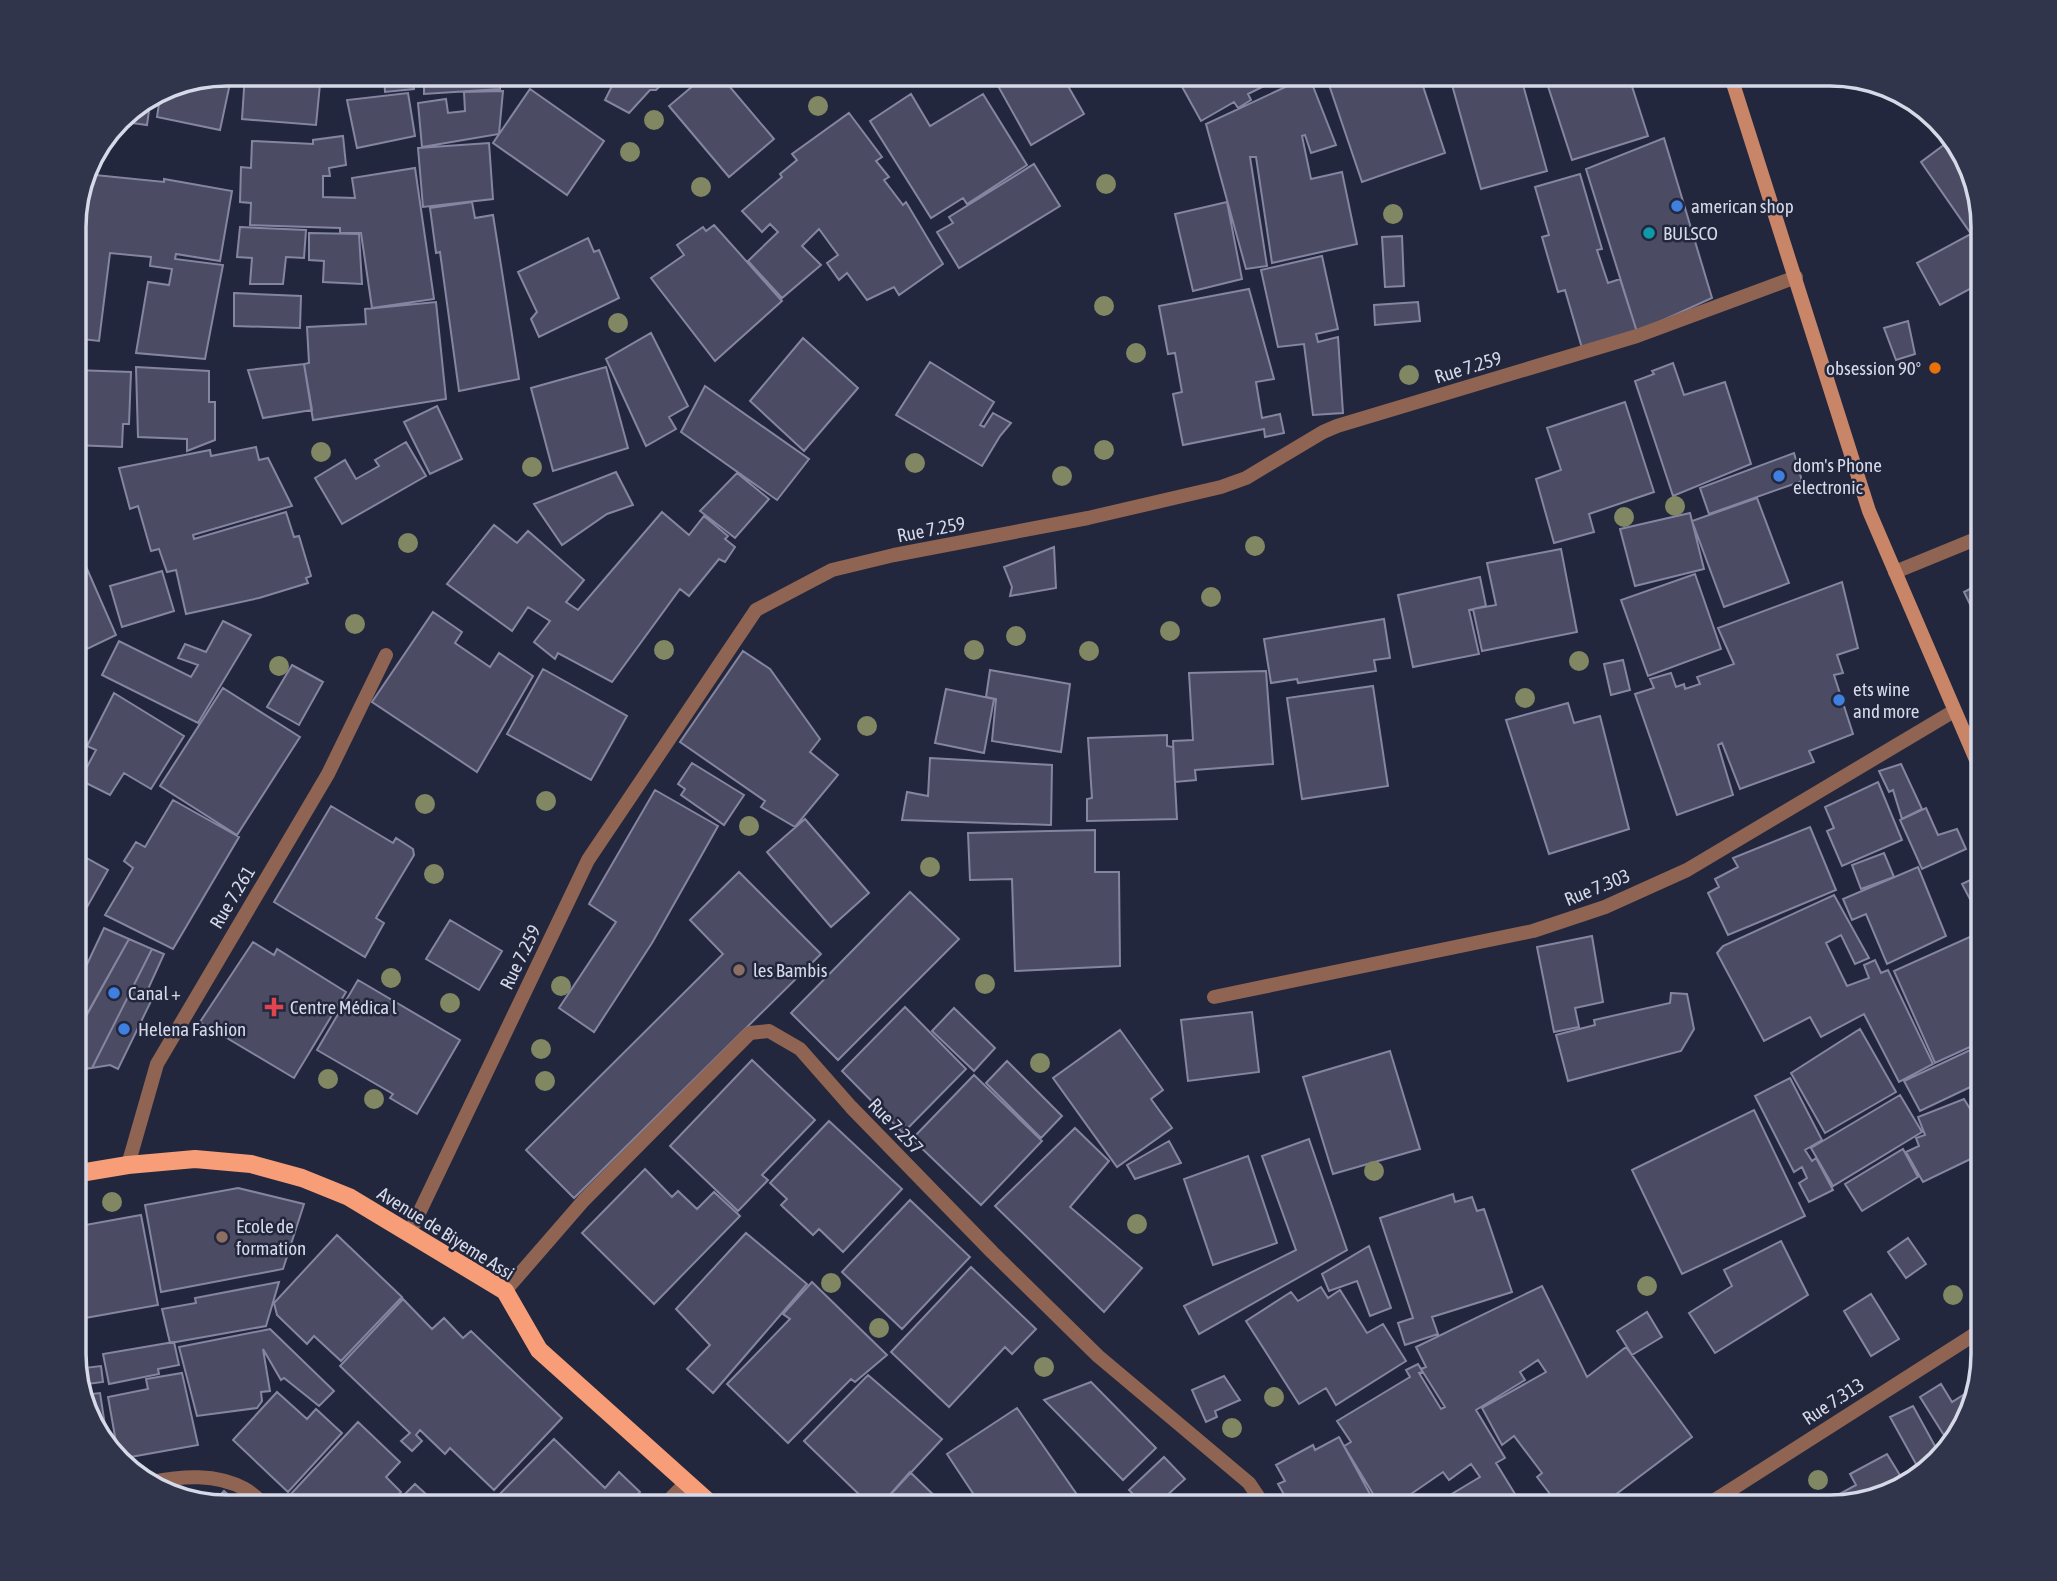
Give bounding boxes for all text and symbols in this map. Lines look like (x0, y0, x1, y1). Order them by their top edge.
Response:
place label: american shop (1691, 195, 1794, 217)
marker: american shop (1669, 198, 1685, 214)
place label: BULSCO (1663, 222, 1718, 244)
marker: BULSCO (1641, 225, 1657, 241)
street label: Rue 7.259 (1432, 346, 1504, 388)
place label: obsession 90° (1826, 357, 1921, 379)
marker: obsession 90° (1927, 360, 1943, 376)
place label: dom's Phone electronic (1793, 454, 1882, 498)
marker: dom's Phone electronic (1771, 468, 1787, 484)
street label: Rue 7.259 (895, 512, 967, 546)
place label: ets wine and more (1853, 678, 1920, 722)
marker: ets wine and more (1831, 692, 1847, 708)
street label: Rue 7.261 (205, 862, 259, 932)
street label: Rue 7.303 (1561, 864, 1633, 910)
street label: Rue 7.259 (495, 921, 545, 993)
place label: les Bambis (753, 959, 828, 981)
marker: les Bambis (731, 962, 747, 978)
place label: Canal + (128, 982, 181, 1004)
marker: Canal + (106, 985, 122, 1001)
place label: Centre Médica l (290, 996, 397, 1018)
marker: Centre Médica l (264, 997, 284, 1017)
place label: Helena Fashion (138, 1018, 246, 1040)
marker: Helena Fashion (116, 1021, 132, 1037)
street label: Rue 7.257 (864, 1094, 928, 1158)
street label: Avenue de Biyeme Assi (374, 1182, 518, 1284)
place label: Ecole de formation (236, 1215, 306, 1259)
marker: Ecole de formation (214, 1229, 230, 1245)
street label: Rue 7.313 (1798, 1373, 1868, 1429)

